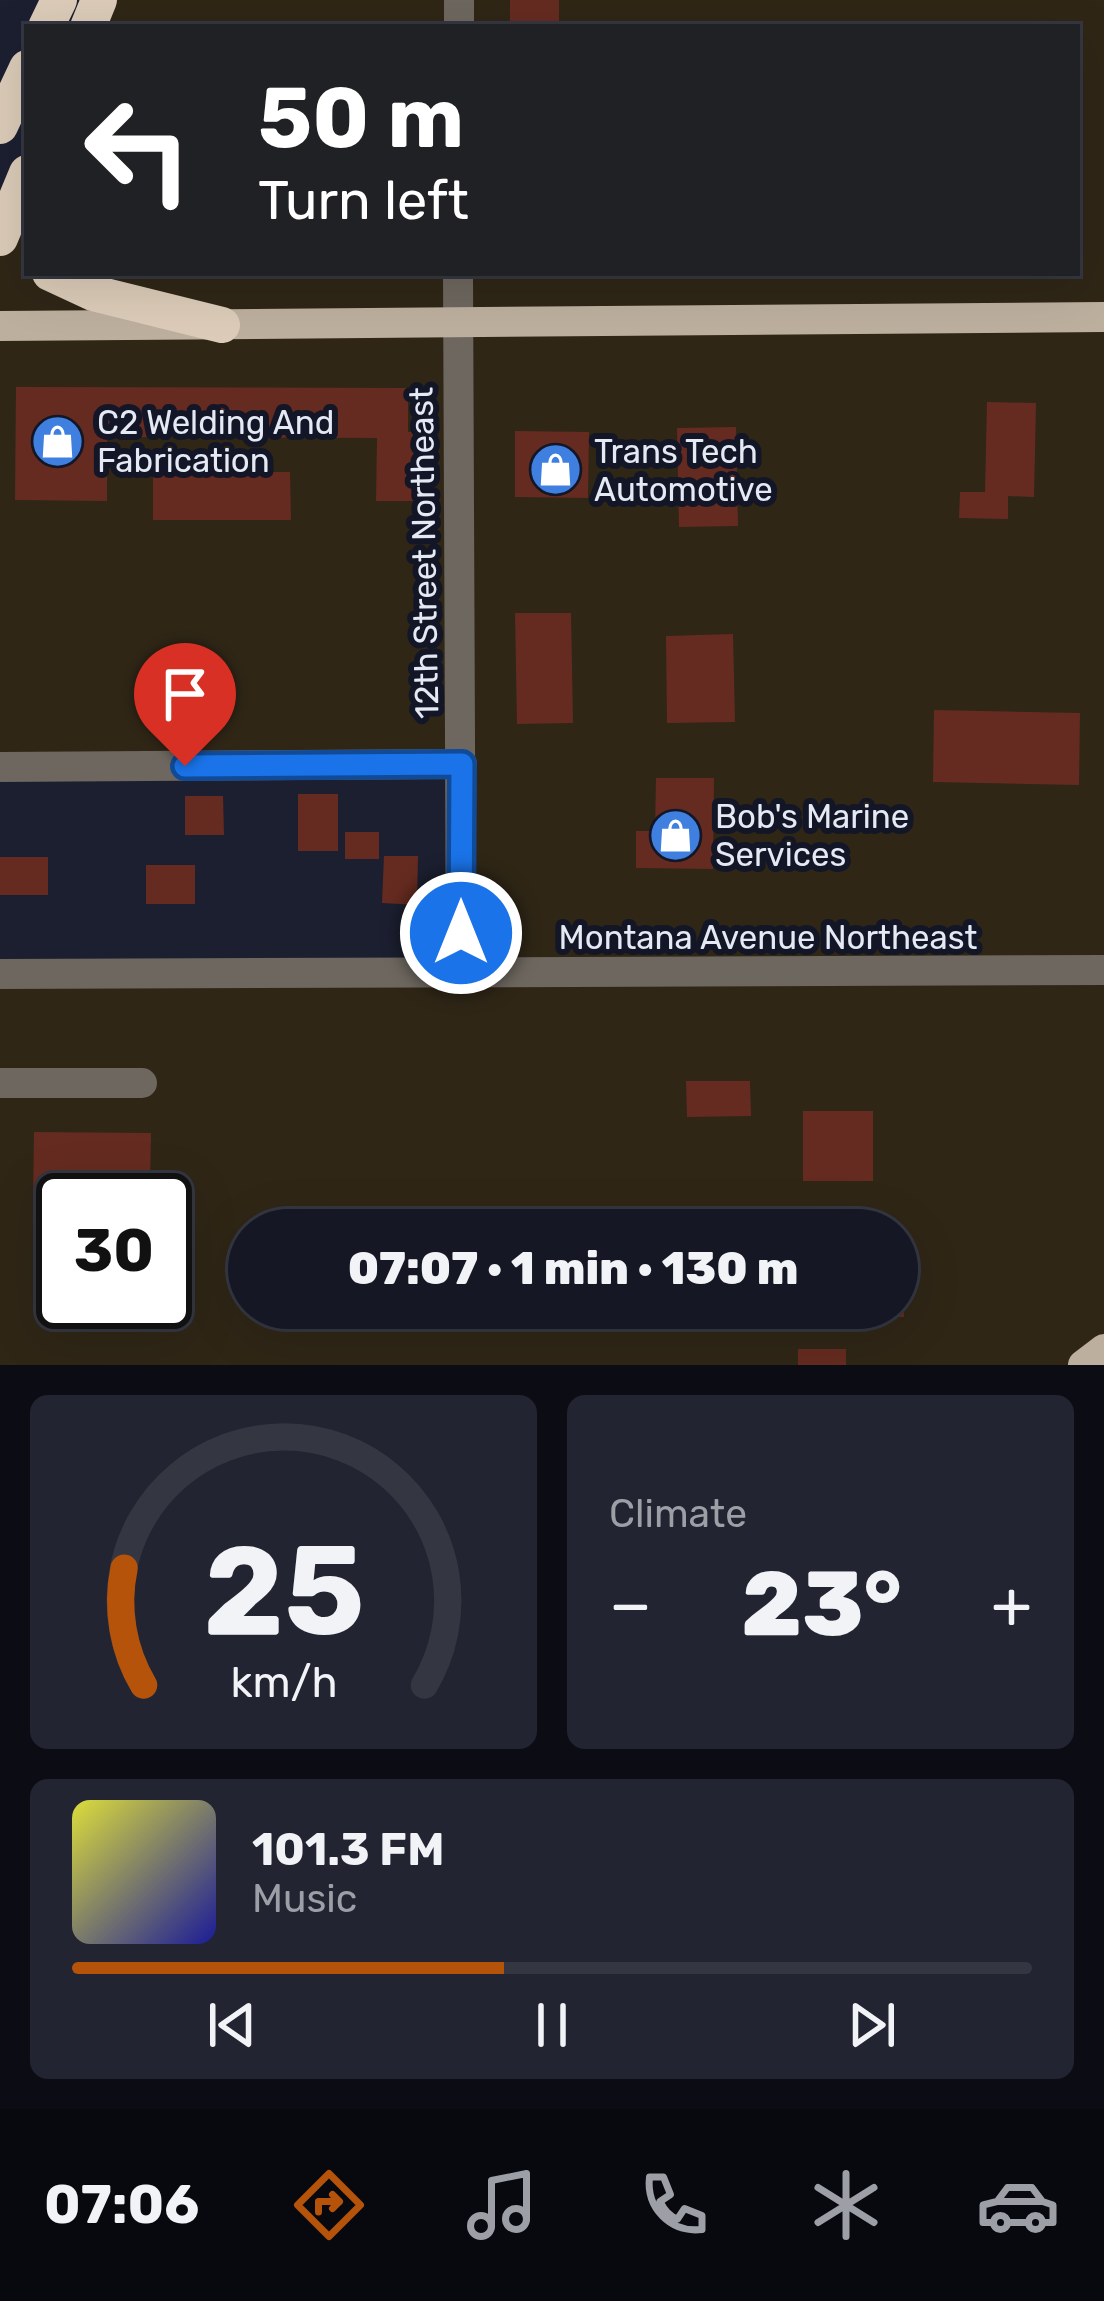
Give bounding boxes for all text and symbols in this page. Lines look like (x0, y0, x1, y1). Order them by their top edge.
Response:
text: 50 m (258, 68, 464, 168)
icon: left (60, 72, 216, 228)
text: Turn left (258, 169, 469, 233)
street label: 12th Street Northeast (402, 387, 446, 719)
place label: C2 Welding And Fabrication (97, 403, 334, 480)
shop icon: C2 Welding And Fabrication (30, 413, 86, 469)
place label: Trans Tech Automotive (594, 432, 773, 509)
shop icon: Trans Tech Automotive (527, 442, 583, 498)
pin (134, 643, 236, 766)
icon: arrive (152, 661, 218, 727)
place label: Bob's Marine Services (715, 797, 909, 874)
shop icon: Bob's Marine Services (648, 807, 704, 863)
position arrow (398, 870, 524, 996)
street label: Montana Avenue Northeast (559, 918, 978, 957)
speed limit sign: 30 (36, 1173, 192, 1329)
text: 07:07 · 1 min · 130 m (348, 1242, 798, 1295)
text: Climate (609, 1491, 747, 1537)
text: 25 (203, 1517, 364, 1665)
text: 23° (741, 1551, 902, 1658)
text: − (609, 1565, 652, 1644)
text: + (991, 1565, 1032, 1644)
text: km/h (230, 1657, 337, 1708)
text: 101.3 FM (252, 1823, 444, 1876)
text: Music (252, 1876, 357, 1922)
icon: previous (199, 1992, 265, 2058)
icon: pause (519, 1992, 585, 2058)
icon: next (839, 1992, 905, 2058)
icon: directions (287, 2163, 371, 2247)
icon: music (460, 2163, 544, 2247)
icon: phone (632, 2163, 716, 2247)
icon: climate (804, 2163, 888, 2247)
icon: car (976, 2163, 1060, 2247)
text: 07:06 (44, 2173, 199, 2237)

